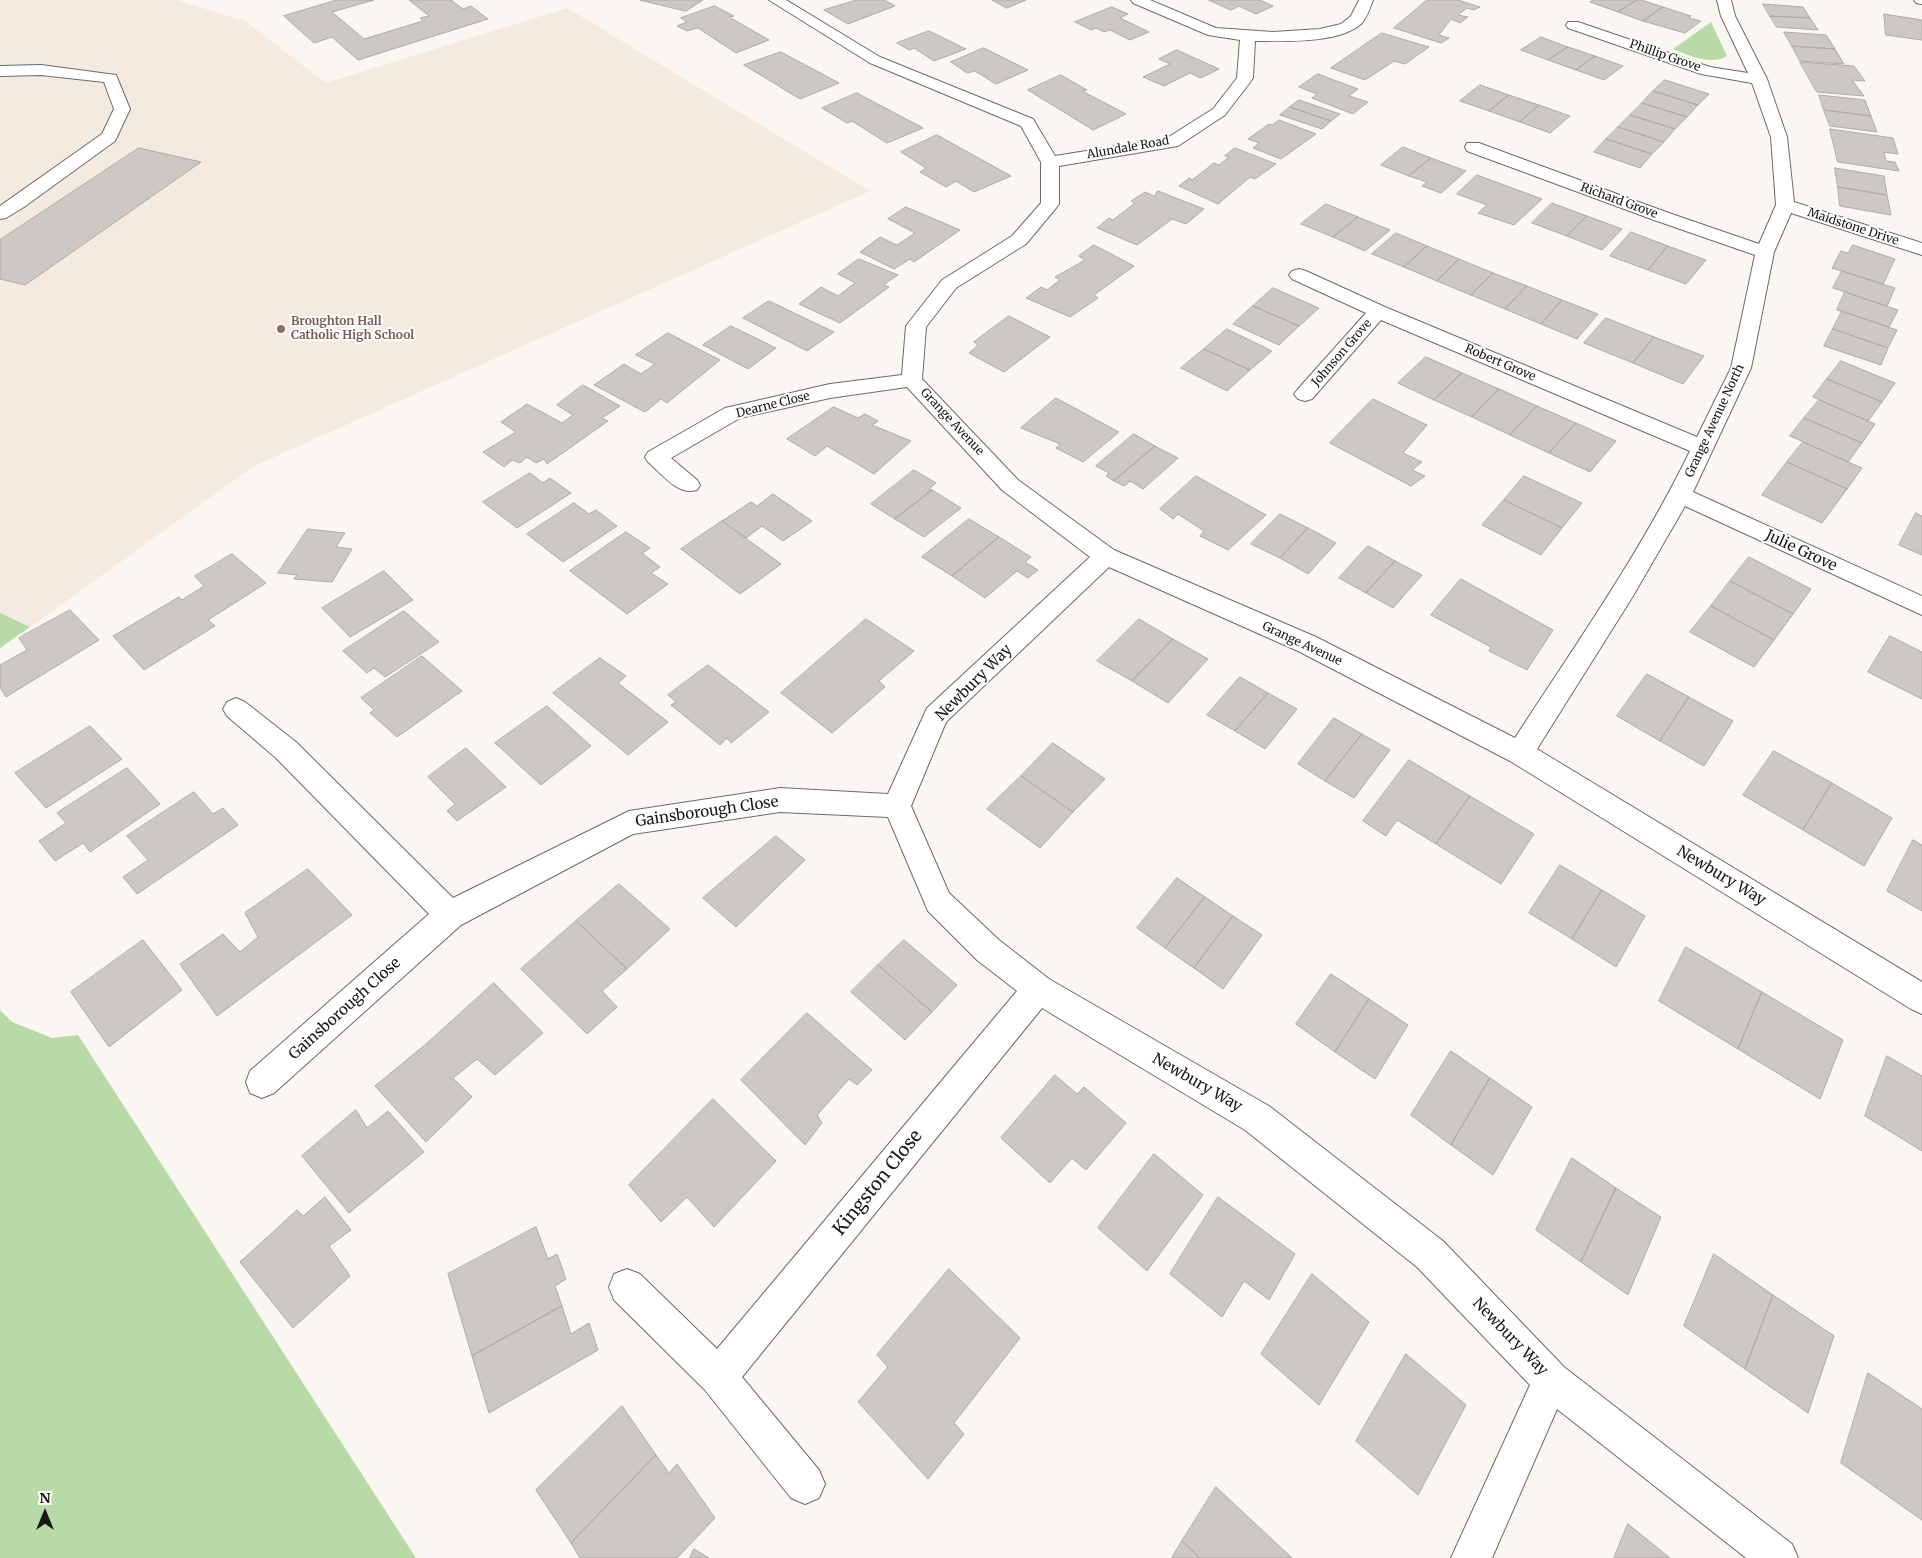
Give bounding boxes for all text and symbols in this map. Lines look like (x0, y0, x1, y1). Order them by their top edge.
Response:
street label: Phillip Grove (1628, 37, 1702, 75)
street label: Alundale Road (1086, 134, 1170, 162)
street label: Richard Grove (1578, 180, 1660, 222)
street label: Maidstone Drive (1806, 205, 1900, 249)
place label: Broughton Hall Catholic High School (291, 315, 414, 343)
street label: Johnson Grove (1309, 317, 1375, 389)
marker: Broughton Hall Catholic High School (275, 323, 287, 335)
street label: Robert Grove (1462, 342, 1538, 384)
street label: Grange Avenue North (1682, 362, 1748, 480)
street label: Grange Avenue (917, 385, 987, 459)
street label: Dearne Close (735, 389, 811, 421)
street label: Julie Grove (1762, 527, 1840, 575)
street label: Grange Avenue (1260, 619, 1344, 669)
street label: Newbury Way (932, 641, 1016, 725)
street label: Gainsborough Close (634, 793, 780, 831)
street label: Newbury Way (1673, 842, 1769, 910)
street label: Gainsborough Close (285, 954, 405, 1064)
street label: Newbury Way (1149, 1050, 1245, 1116)
street label: Kingston Close (829, 1126, 927, 1240)
street label: Newbury Way (1469, 1295, 1551, 1379)
north arrow (20, 1488, 70, 1538)
text: N (39, 1489, 51, 1507)

